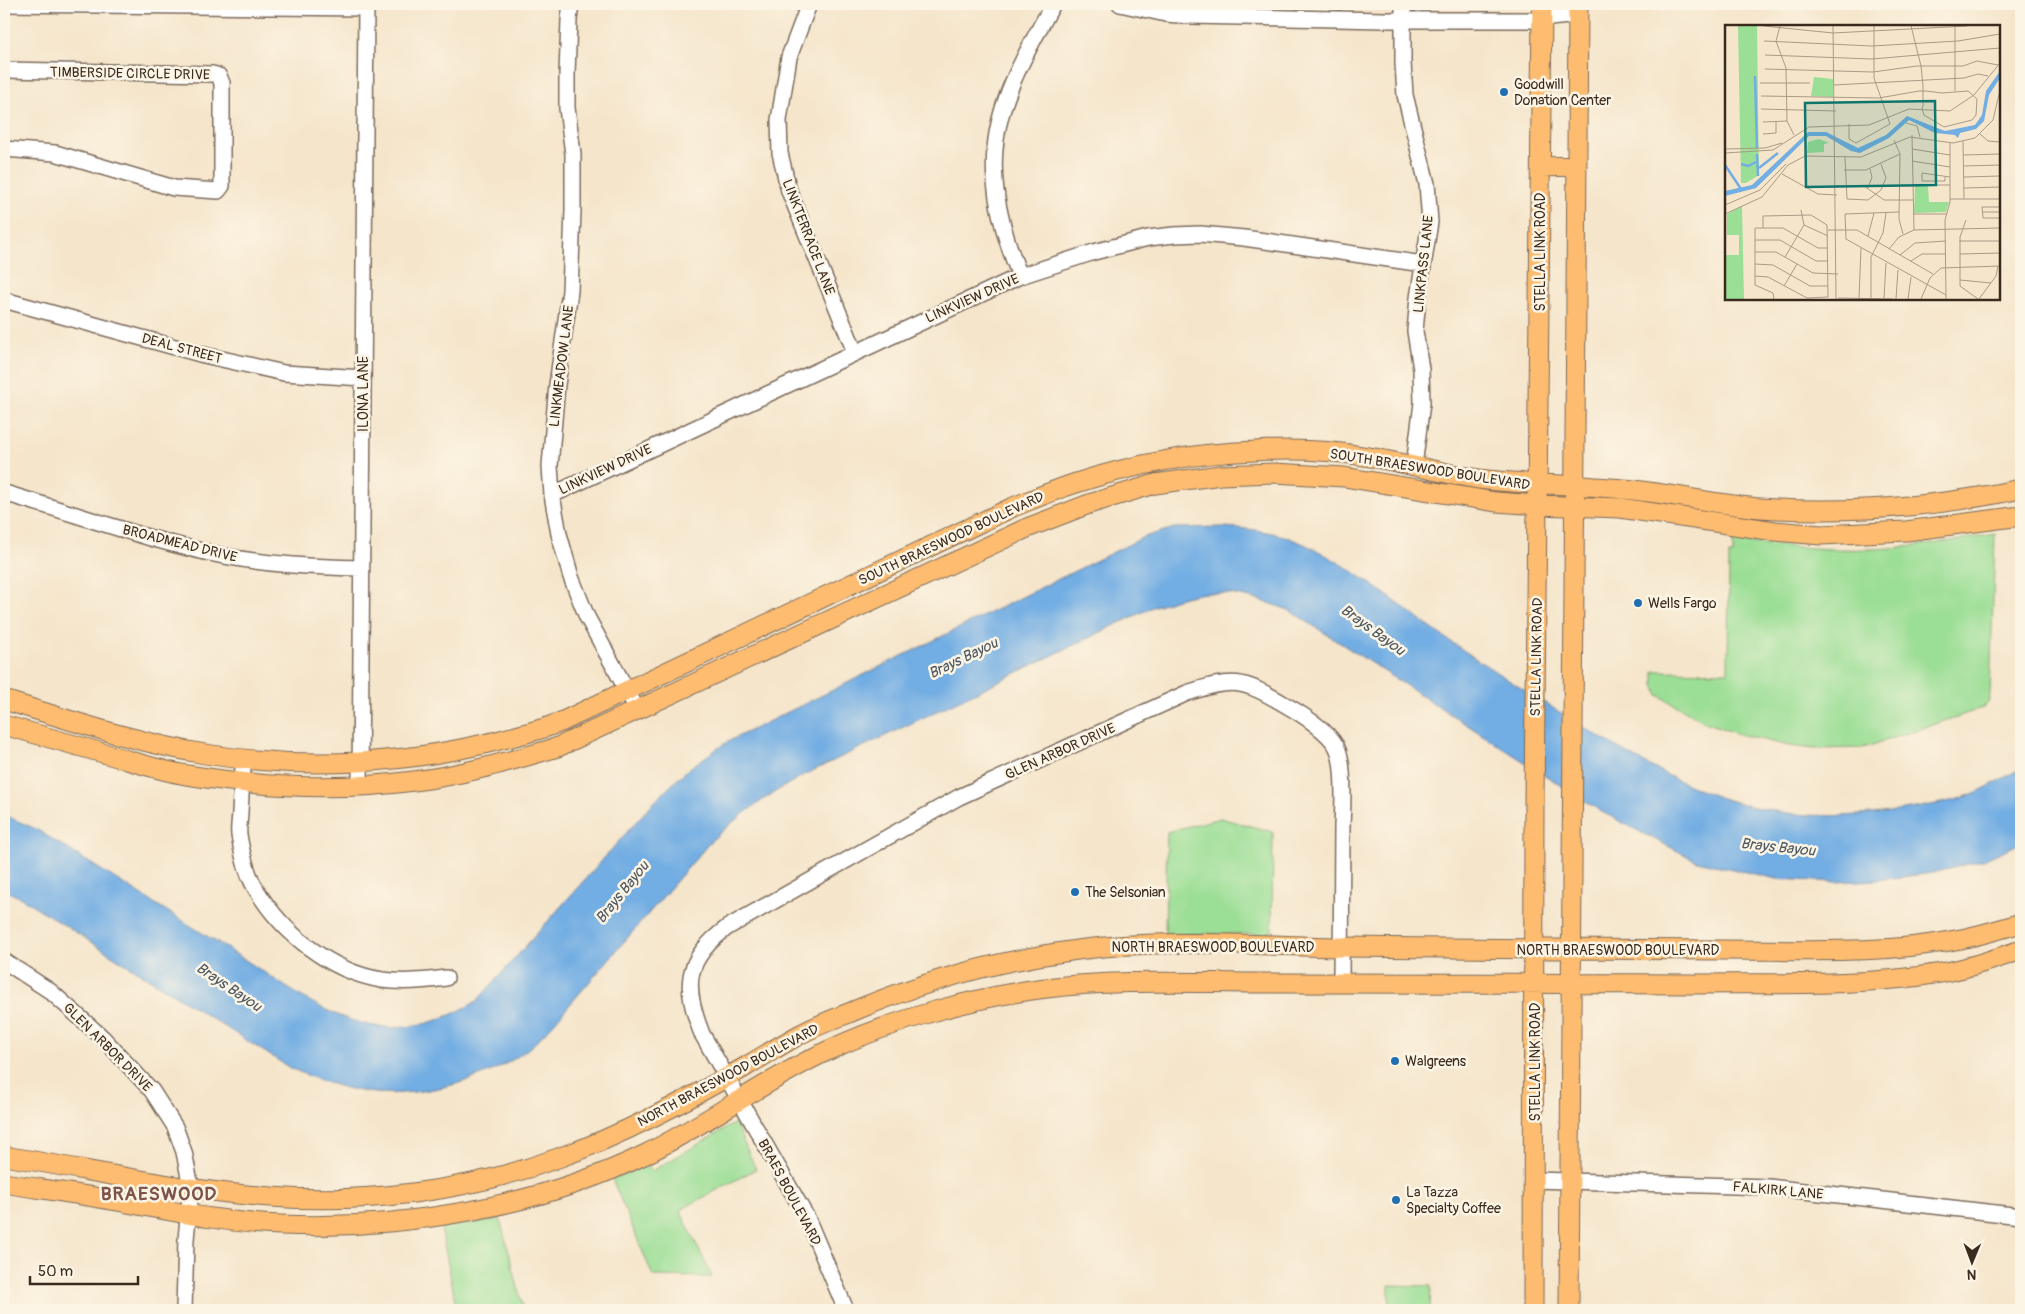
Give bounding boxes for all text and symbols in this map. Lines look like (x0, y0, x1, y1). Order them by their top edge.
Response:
inset map (1725, 25, 2000, 300)
street label: TIMBERSIDE CIRCLE DRIVE (50, 64, 210, 83)
place label: Goodwill Donation Center (1514, 76, 1611, 109)
marker: Goodwill Donation Center (1498, 86, 1510, 98)
street label: LINKTERRACE LANE (779, 177, 838, 298)
street label: STELLA LINK ROAD (1532, 192, 1549, 311)
street label: LINKPASS LANE (1410, 214, 1437, 314)
street label: LINKVIEW DRIVE (923, 270, 1022, 327)
street label: LINKMEADOW LANE (546, 304, 577, 428)
street label: DEAL STREET (140, 330, 224, 367)
street label: ILONA LANE (355, 356, 372, 432)
street label: LINKVIEW DRIVE (556, 440, 655, 498)
street label: SOUTH BRAESWOOD BOULEVARD (1329, 445, 1532, 494)
street label: SOUTH BRAESWOOD BOULEVARD (856, 488, 1047, 589)
street label: BROADMEAD DRIVE (121, 521, 239, 566)
place label: Wells Fargo (1648, 595, 1717, 612)
street label: STELLA LINK ROAD (1527, 597, 1546, 717)
marker: Wells Fargo (1632, 597, 1644, 609)
water label: Brays Bayou (1337, 601, 1410, 661)
water label: Brays Bayou (926, 633, 1002, 683)
street label: GLEN ARBOR DRIVE (1002, 720, 1118, 783)
water label: Brays Bayou (1740, 834, 1818, 861)
water label: Brays Bayou (592, 856, 654, 927)
place label: The Selsonian (1085, 884, 1166, 901)
marker: The Selsonian (1069, 886, 1081, 898)
street label: NORTH BRAESWOOD BOULEVARD (1112, 939, 1315, 956)
street label: NORTH BRAESWOOD BOULEVARD (1517, 942, 1720, 959)
water label: Brays Bayou (192, 959, 266, 1017)
street label: GLEN ARBOR DRIVE (60, 999, 156, 1095)
street label: STELLA LINK ROAD (1527, 1002, 1544, 1121)
street label: NORTH BRAESWOOD BOULEVARD (635, 1020, 822, 1131)
place label: Walgreens (1405, 1053, 1467, 1070)
marker: Walgreens (1389, 1055, 1401, 1067)
street label: BRAES BOULEVARD (754, 1136, 825, 1249)
street label: FALKIRK LANE (1732, 1178, 1824, 1203)
district label: BRAESWOOD (101, 1182, 217, 1206)
place label: La Tazza Specialty Coffee (1406, 1184, 1501, 1217)
marker: La Tazza Specialty Coffee (1390, 1194, 1402, 1206)
north arrow (1948, 1236, 1998, 1286)
scale bar (30, 1254, 138, 1286)
text: 50 m (38, 1262, 73, 1281)
text: N (1967, 1266, 1977, 1283)

